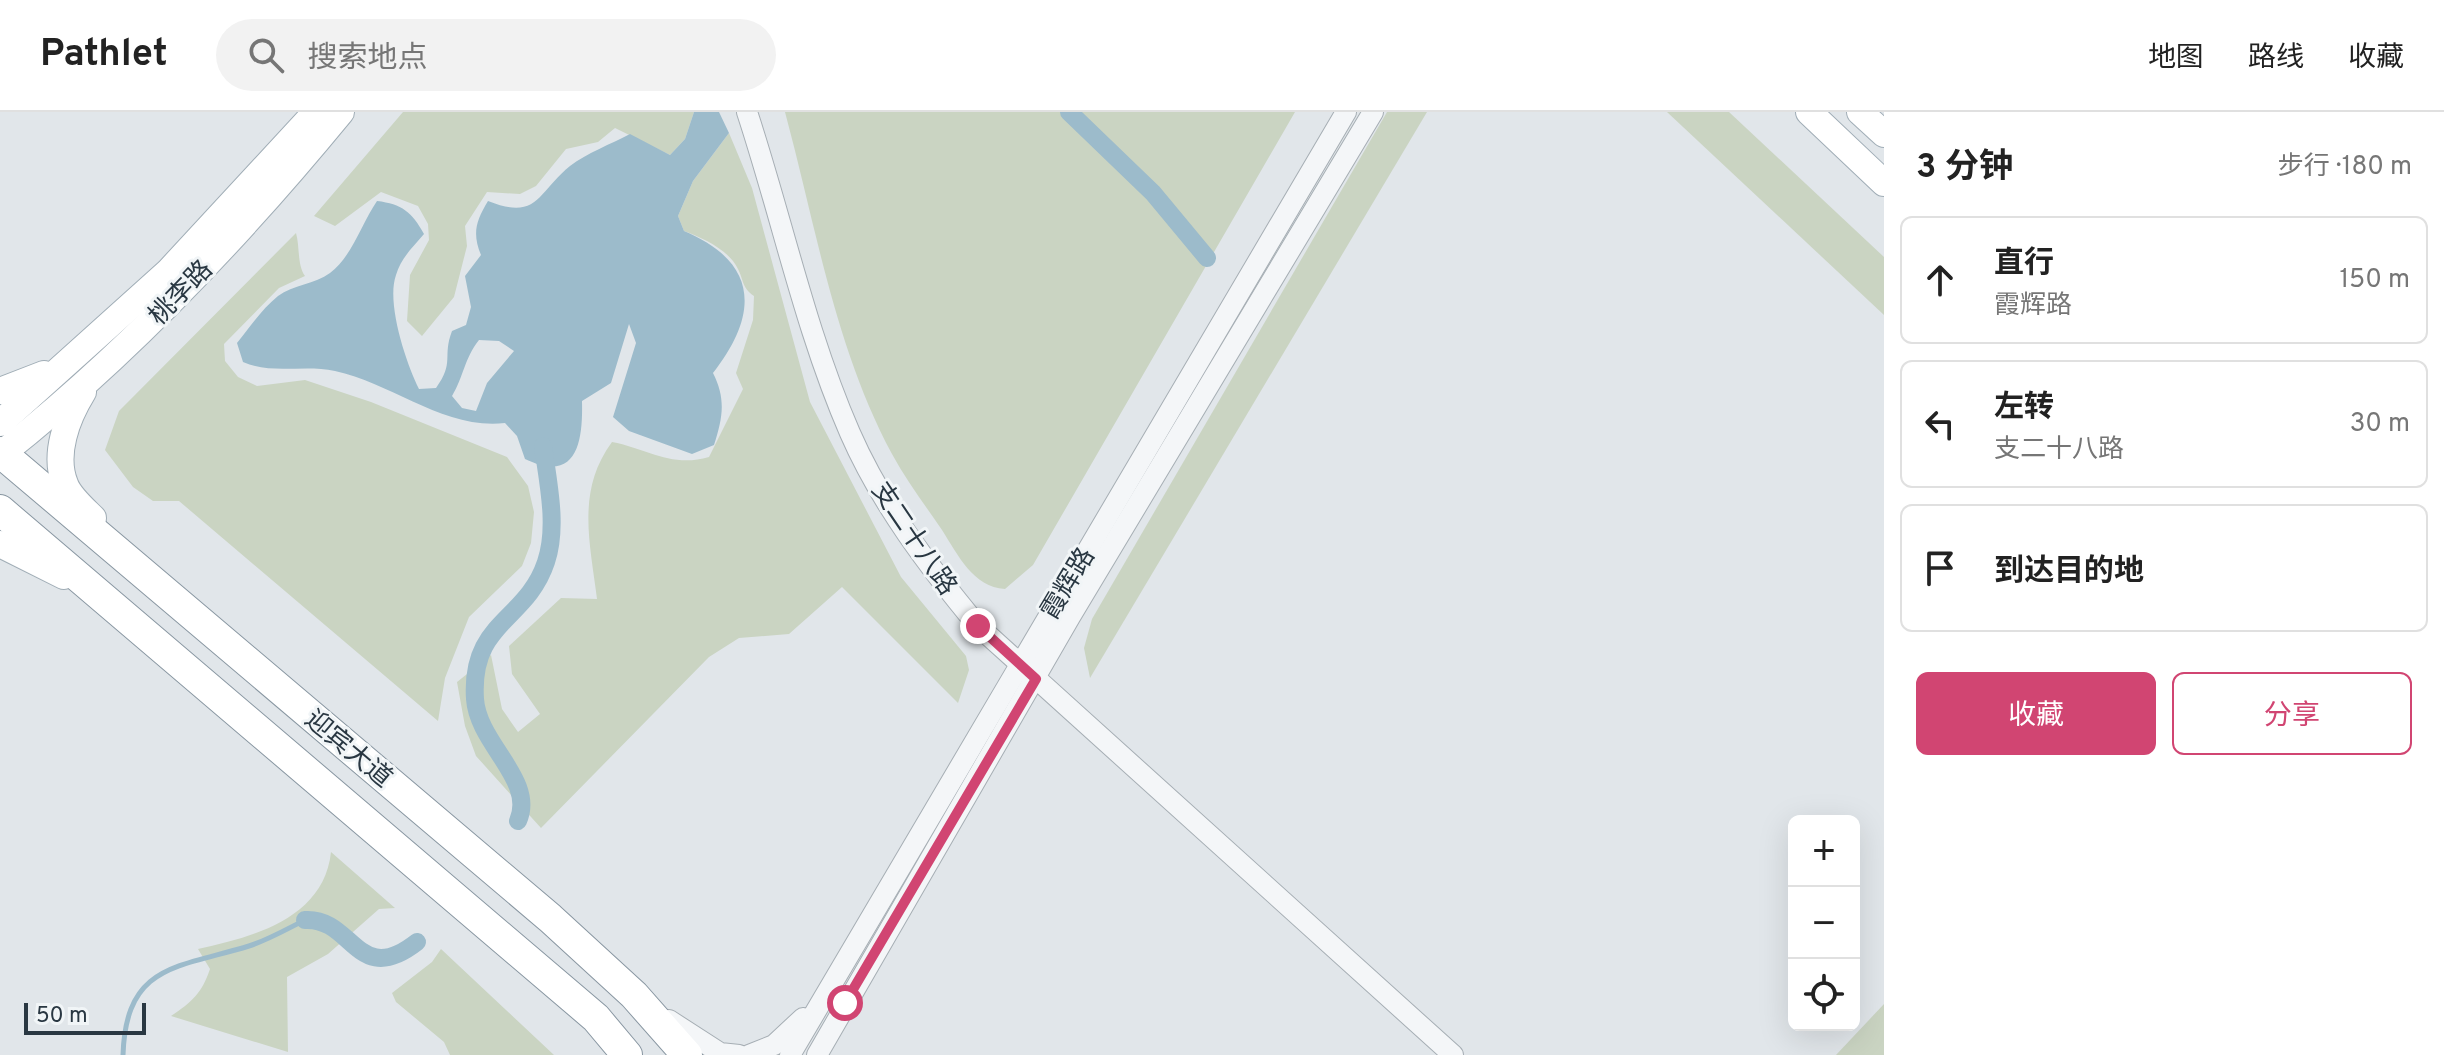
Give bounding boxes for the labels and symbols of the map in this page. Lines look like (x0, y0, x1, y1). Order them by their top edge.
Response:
street label: 桃李路 (143, 254, 221, 333)
street label: 支二十八路 (863, 476, 963, 603)
street label: 霞辉路 (1035, 542, 1103, 626)
route end (960, 608, 996, 644)
street label: 迎宾大道 (297, 704, 398, 796)
route start (827, 985, 863, 1021)
scale bar (24, 999, 146, 1035)

